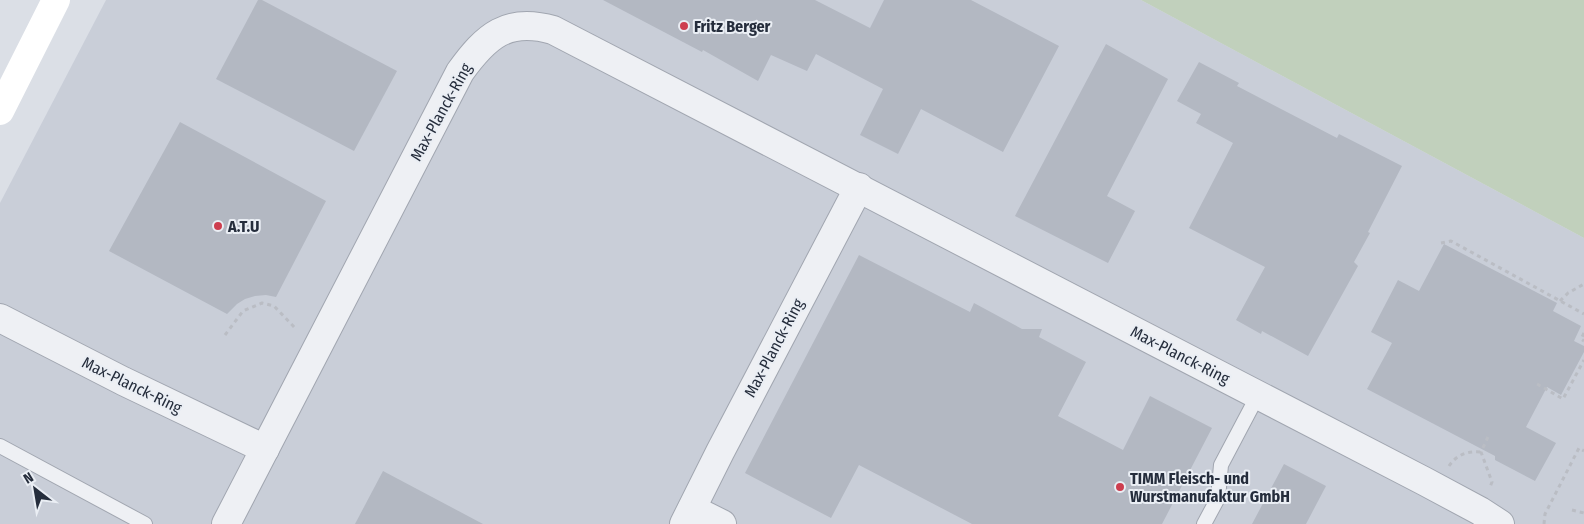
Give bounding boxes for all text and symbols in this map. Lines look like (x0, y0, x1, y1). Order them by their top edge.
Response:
place label: Fritz Berger (694, 17, 771, 36)
marker: Fritz Berger (678, 20, 690, 32)
street label: Max-Planck-Ring (406, 60, 476, 164)
place label: A.T.U (227, 217, 259, 236)
marker: A.T.U (212, 220, 224, 232)
street label: Max-Planck-Ring (740, 295, 808, 400)
street label: Max-Planck-Ring (1127, 322, 1233, 388)
street label: Max-Planck-Ring (79, 353, 185, 418)
north arrow (10, 464, 60, 514)
text: N (21, 469, 37, 488)
place label: TIMM Fleisch- und Wurstmanufaktur GmbH (1130, 469, 1290, 506)
marker: TIMM Fleisch- und Wurstmanufaktur GmbH (1114, 481, 1126, 493)

